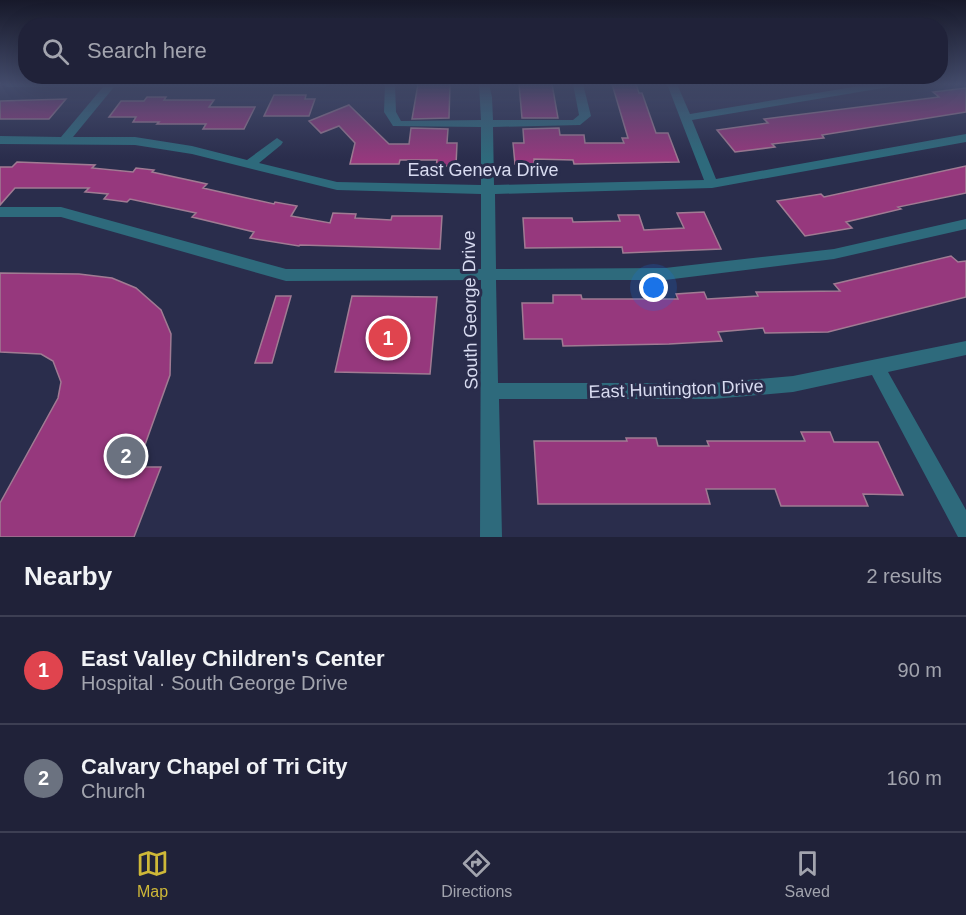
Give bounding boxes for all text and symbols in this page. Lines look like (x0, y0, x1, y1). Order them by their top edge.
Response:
search box (18, 18, 948, 84)
icon: search (39, 35, 72, 68)
text: Search here (87, 38, 207, 63)
street label: East Geneva Drive (407, 160, 559, 180)
street label: South George Drive (459, 230, 481, 390)
your location (639, 273, 668, 302)
pin: 1 (368, 316, 408, 360)
street label: East Huntington Drive (588, 376, 764, 402)
pin: 2 (106, 434, 146, 478)
text: Nearby (24, 561, 112, 591)
text: 2 results (866, 565, 942, 587)
text: East Valley Children's Center (81, 646, 385, 671)
text: 1 (38, 659, 49, 681)
text: 90 m (898, 659, 942, 681)
text: Hospital · South George Drive (81, 672, 348, 694)
text: Calvary Chapel of Tri City (81, 754, 348, 779)
text: 2 (38, 767, 49, 789)
text: 160 m (886, 767, 942, 789)
text: Church (81, 780, 145, 802)
tab: Map (136, 847, 169, 901)
tab: Directions (441, 847, 512, 901)
tab: Saved (785, 847, 830, 901)

